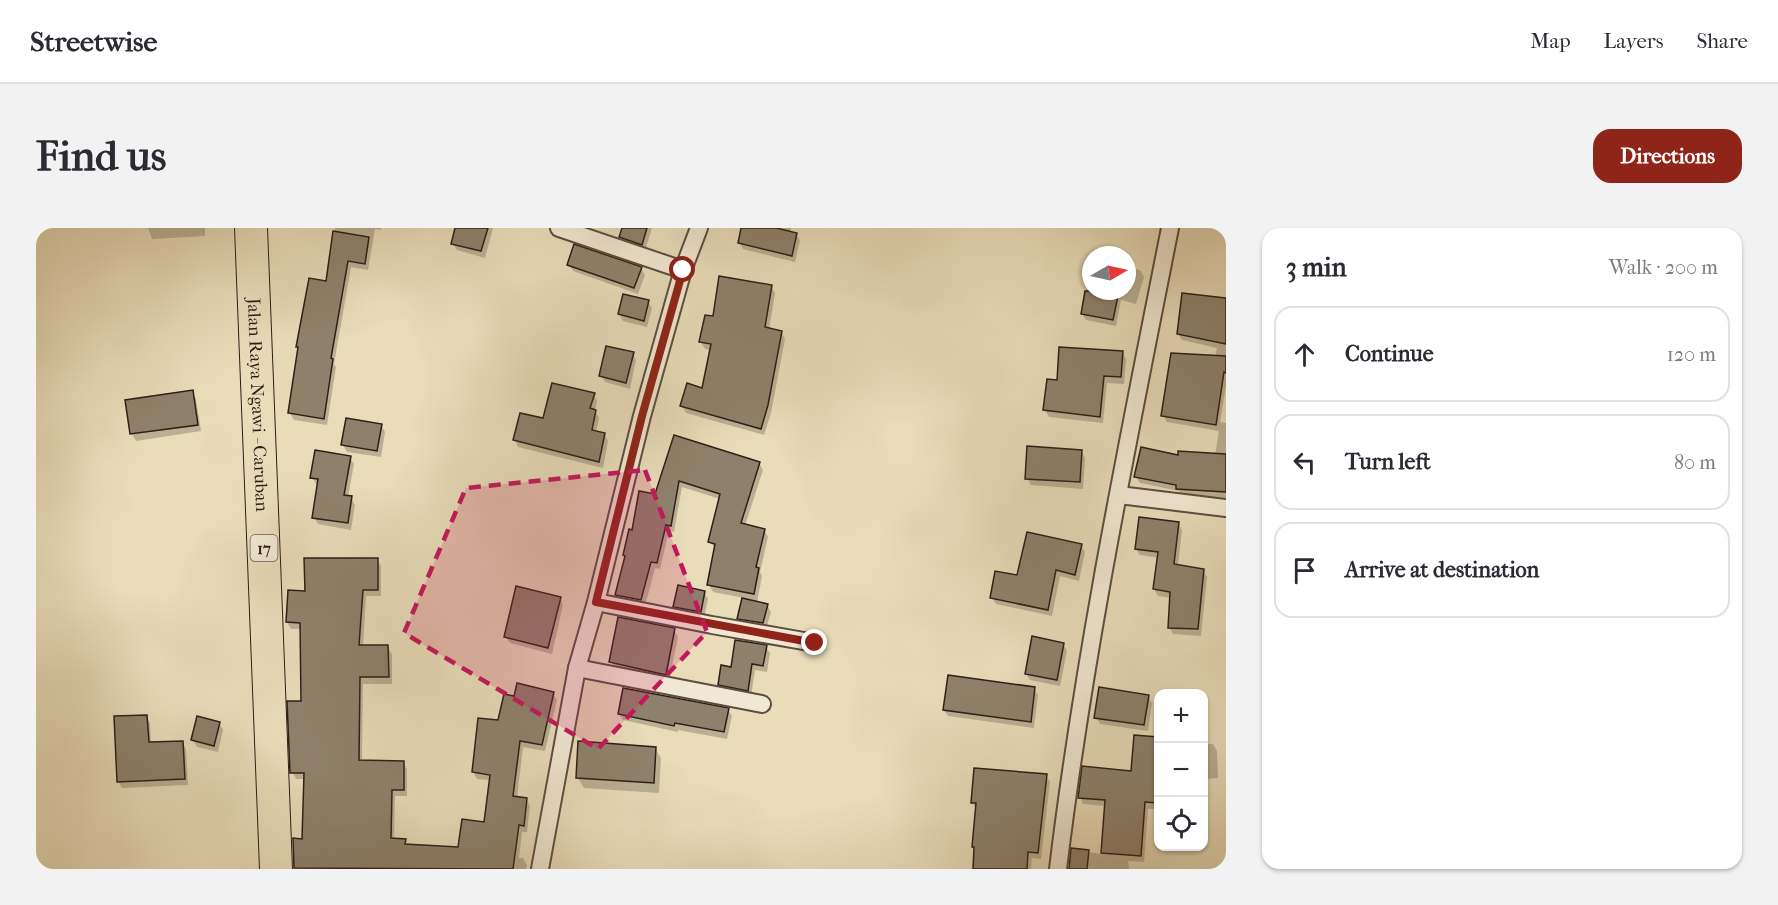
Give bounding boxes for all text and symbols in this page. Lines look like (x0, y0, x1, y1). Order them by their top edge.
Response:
text: Streetwise (30, 25, 157, 58)
text: Map (1530, 29, 1571, 53)
text: Layers (1604, 29, 1663, 53)
text: Share (1696, 29, 1748, 53)
button: Directions (1593, 129, 1742, 183)
text: Find us (36, 132, 166, 181)
north arrow (1082, 246, 1136, 300)
text: 3 min (1286, 252, 1347, 283)
route start (669, 256, 695, 282)
text: Walk · 200 m (1609, 256, 1718, 279)
street label: Jalan Raya Ngawi - Caruban (243, 296, 272, 513)
icon: ahead (1288, 338, 1321, 371)
text: Continue (1345, 341, 1434, 367)
text: 120 m (1667, 343, 1716, 366)
icon: left (1288, 446, 1321, 479)
text: Turn left (1345, 449, 1431, 475)
text: 80 m (1674, 451, 1716, 474)
road number: 17 (250, 535, 278, 561)
icon: arrive (1288, 554, 1321, 587)
text: Arrive at destination (1345, 557, 1539, 583)
route end (801, 629, 827, 655)
map controls (1154, 689, 1208, 851)
button: + (1154, 689, 1208, 743)
button: − (1154, 743, 1208, 797)
button: locate (1154, 797, 1208, 851)

